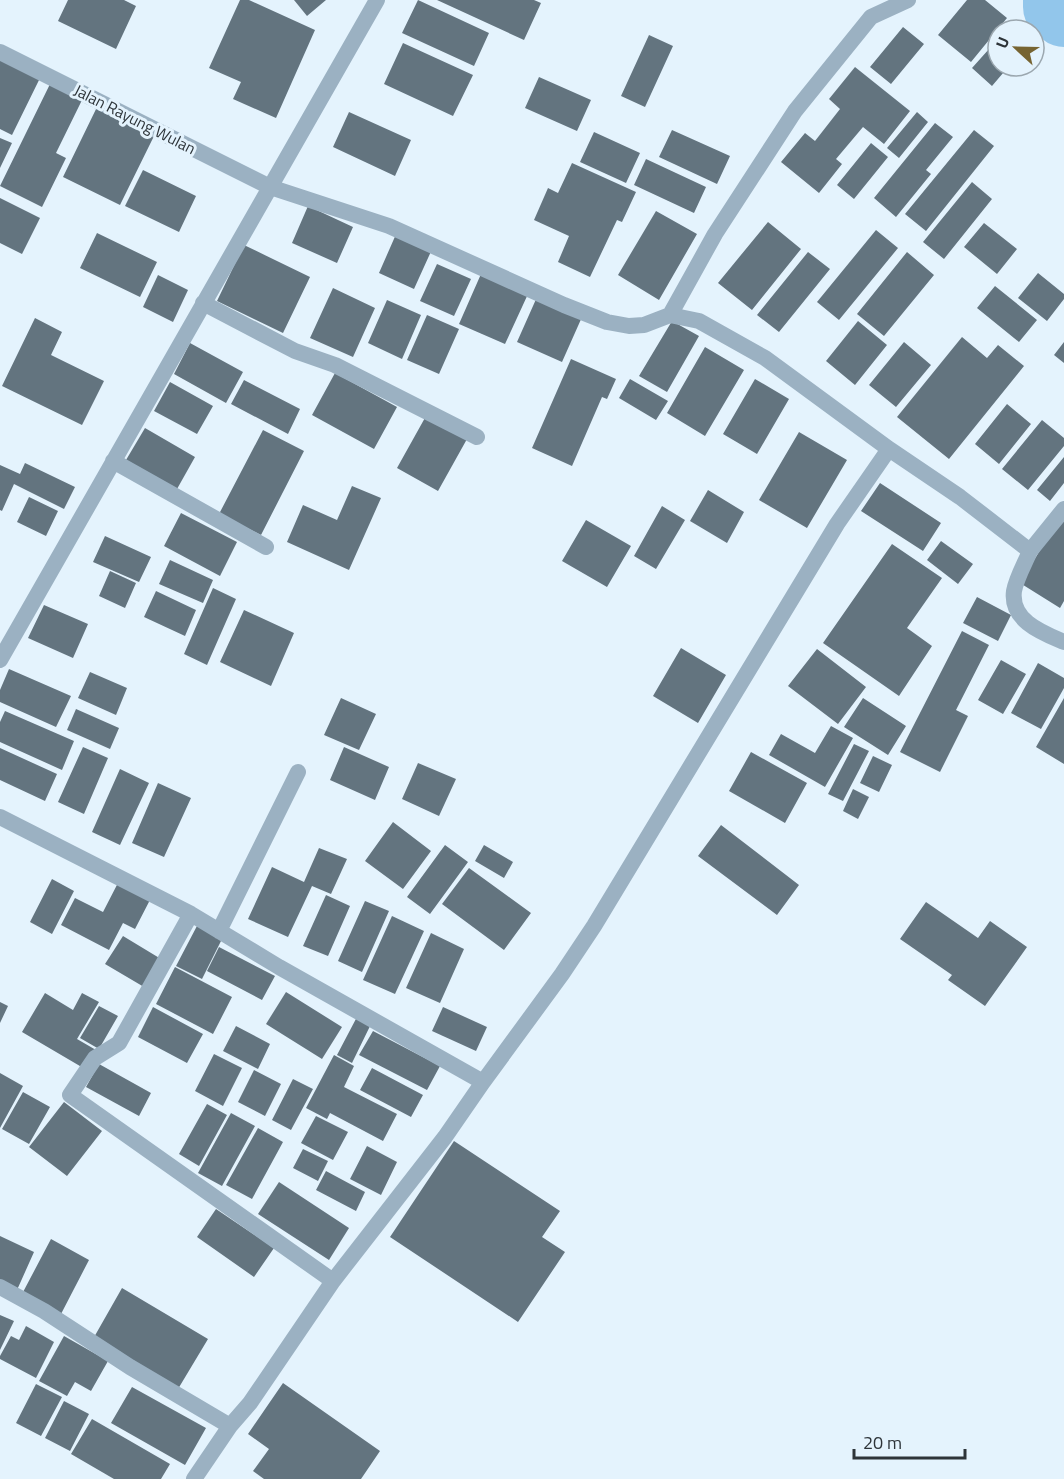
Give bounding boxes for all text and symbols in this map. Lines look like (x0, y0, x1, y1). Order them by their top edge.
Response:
north arrow (986, 18, 1046, 78)
text: U (989, 33, 1015, 52)
street label: Jalan Rayung Wulan (70, 78, 200, 160)
scale bar (854, 1422, 965, 1460)
text: 20 m (863, 1429, 902, 1456)

